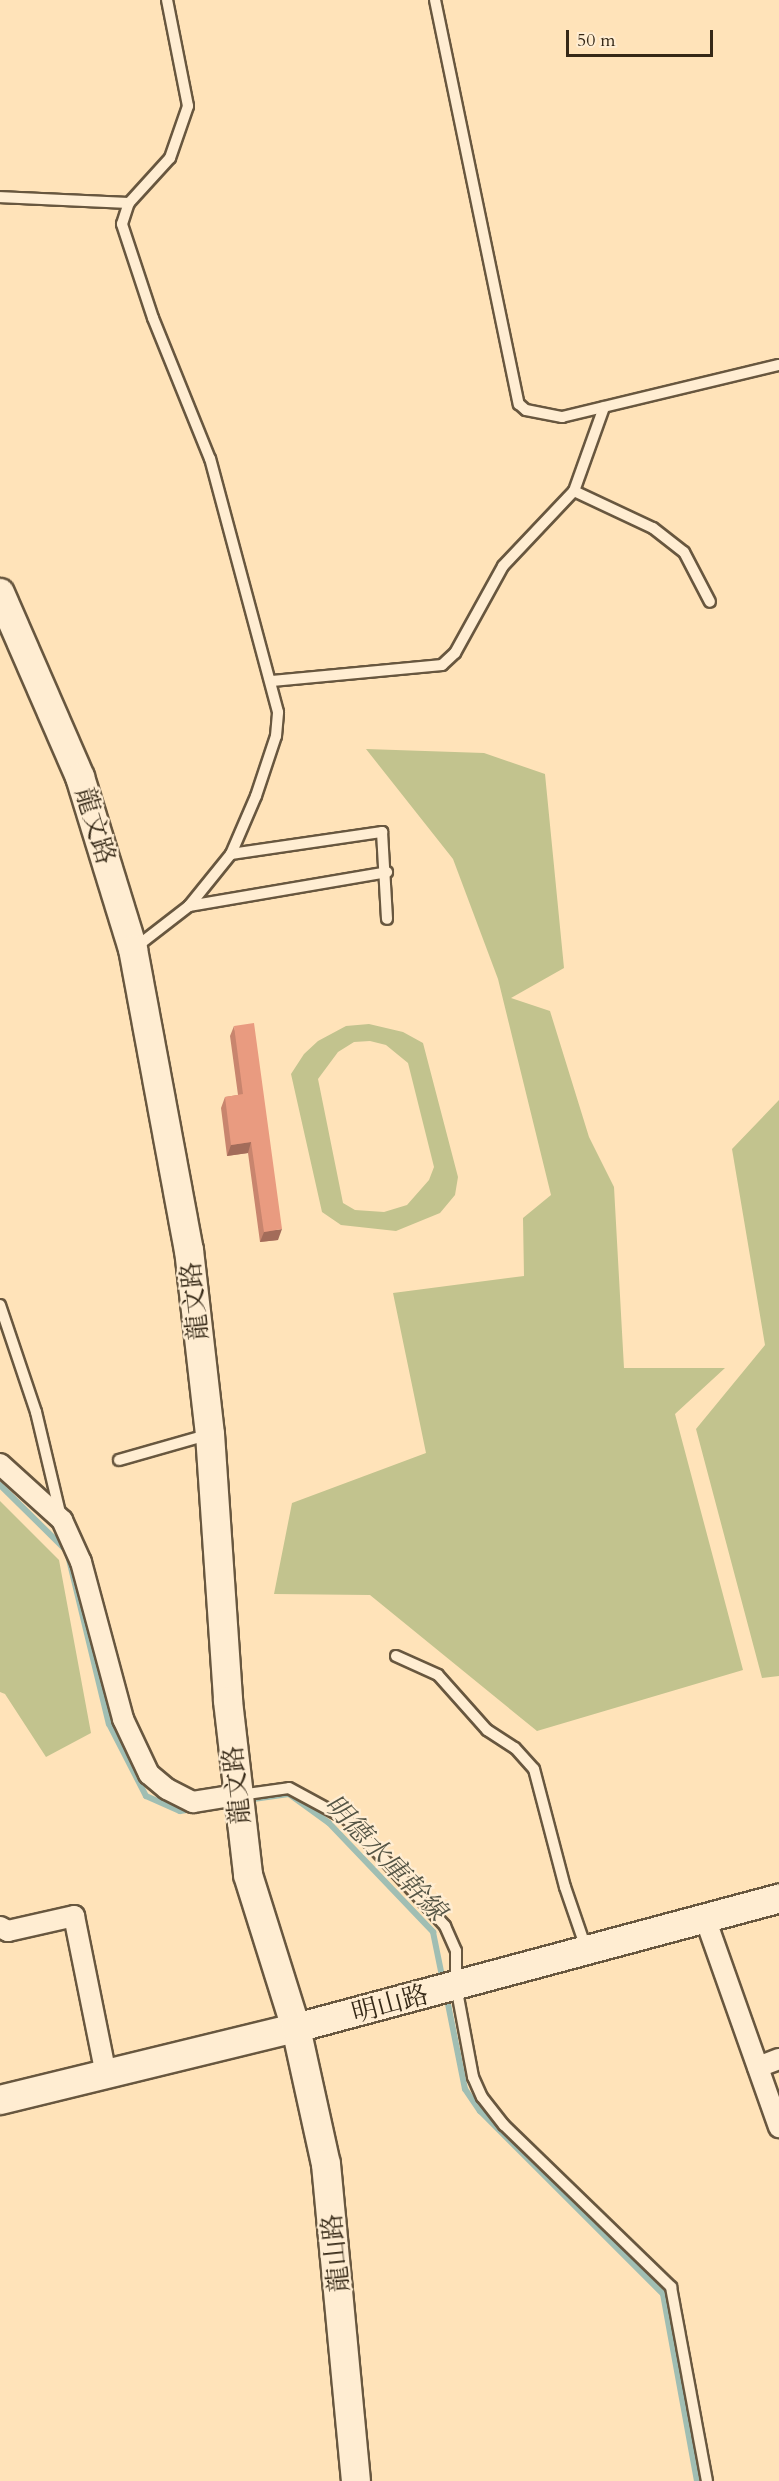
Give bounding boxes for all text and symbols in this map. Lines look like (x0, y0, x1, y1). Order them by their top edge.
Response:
scale bar (569, 18, 716, 56)
text: 50 m (577, 28, 616, 53)
street label: 龍文路 (69, 784, 121, 868)
street label: 龍文路 (175, 1261, 215, 1341)
street label: 龍文路 (217, 1745, 257, 1825)
water label: 明德水庫幹線 (317, 1788, 453, 1928)
street label: 明山路 (348, 1979, 432, 2029)
street label: 龍山路 (316, 2213, 356, 2293)

